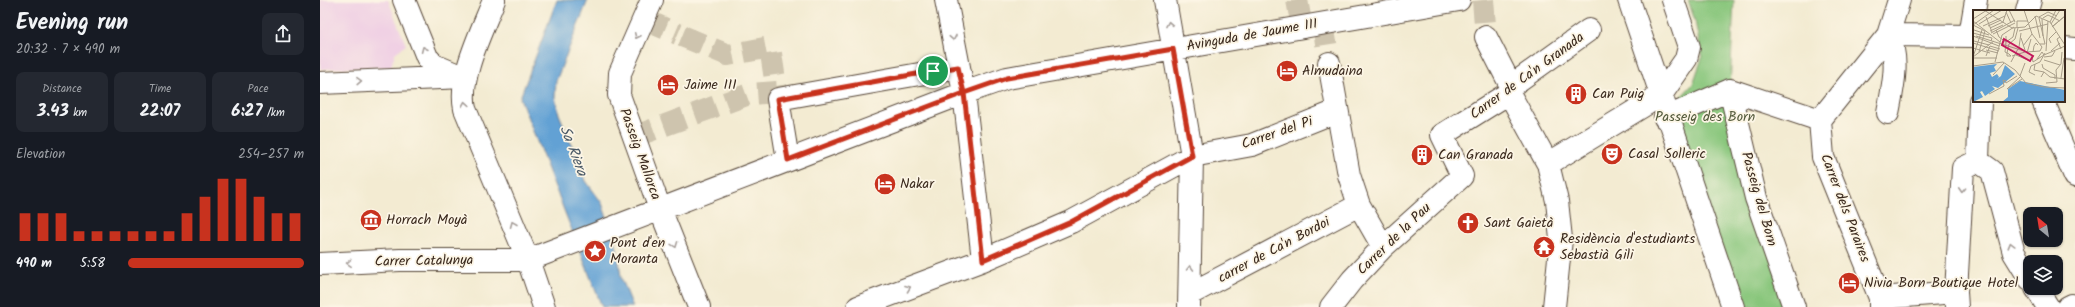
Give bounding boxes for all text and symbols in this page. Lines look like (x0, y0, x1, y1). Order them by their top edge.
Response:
text: Evening run (16, 6, 128, 41)
inset map (1973, 10, 2065, 102)
button: share (262, 13, 304, 55)
street label: Avinguda de Jaume III (1185, 13, 1319, 57)
one-way arrow (1165, 21, 1174, 27)
street label: Carrer de Ca'n Granada (1465, 27, 1589, 125)
one-way arrow (634, 32, 642, 39)
one-way arrow (948, 35, 957, 41)
text: 20:32 · 7 × 490 m (16, 39, 120, 60)
one-way arrow (421, 46, 429, 53)
pin (916, 54, 950, 88)
hotel icon: Almudaina (1274, 58, 1300, 84)
icon: arrive (922, 60, 944, 82)
place label: Almudaina (1302, 60, 1363, 82)
hotel icon: Jaime III (655, 72, 681, 98)
place label: Jaime III (684, 74, 737, 96)
one-way arrow (356, 77, 362, 86)
text: Distance (42, 80, 82, 98)
text: Time (149, 80, 171, 98)
text: Pace (248, 80, 268, 98)
building icon: Can Puig (1563, 81, 1589, 107)
place label: Can Puig (1592, 83, 1644, 105)
text: 3.43 (37, 98, 69, 125)
text: 22:07 (140, 98, 180, 125)
text: 6:27 (231, 98, 263, 125)
one-way arrow (461, 101, 469, 107)
text: km (69, 104, 87, 122)
text: /km (263, 104, 285, 122)
street label: Passeig Mallorca (613, 105, 667, 203)
park label: Passeig des Born (1655, 106, 1755, 128)
street label: Carrer del Pi (1238, 110, 1316, 155)
water label: Sa Riera (552, 122, 594, 181)
theatre icon: Casal Solleric (1599, 141, 1625, 167)
building icon: Can Granada (1409, 142, 1435, 168)
place label: Casal Solleric (1628, 143, 1706, 165)
text: Elevation (16, 144, 65, 165)
text: 254–257 m (238, 144, 304, 165)
place label: Can Granada (1438, 144, 1513, 166)
street label: Passeig del Born (1735, 149, 1783, 249)
street label: Carrer dels Paraires (1814, 151, 1876, 265)
hotel icon: Nakar (872, 171, 898, 197)
place label: Nakar (900, 173, 935, 195)
one-way arrow (1957, 187, 1966, 193)
street label: Carrer de la Pau (1352, 197, 1436, 280)
museum icon: Horrach Moyà (358, 207, 384, 233)
north arrow (2023, 207, 2063, 247)
map controls (2023, 207, 2063, 295)
place label: Horrach Moyà (386, 209, 468, 231)
church icon: Sant Gaietà (1455, 210, 1481, 236)
street label: carrer de Ca'n Bordoi (1214, 211, 1335, 289)
place label: Sant Gaietà (1484, 212, 1554, 234)
one-way arrow (509, 221, 517, 228)
place label: Residència d'estudiants Sebastià Gili (1560, 228, 1695, 266)
place label: Pont d'en Moranta (610, 232, 665, 270)
temple icon: Residència d'estudiants Sebastià Gili (1531, 234, 1557, 260)
place icon: Pont d'en Moranta (582, 238, 608, 264)
one-way arrow (671, 241, 679, 248)
one-way arrow (2008, 241, 2016, 248)
street label: Carrer Catalunya (375, 249, 473, 273)
text: 490 m (16, 253, 52, 274)
text: 5:58 (80, 253, 105, 274)
button: layers (2023, 255, 2063, 295)
one-way arrow (346, 258, 352, 267)
one-way arrow (1186, 265, 1194, 271)
hotel icon: Nivia Born Boutique Hotel (1836, 270, 1862, 296)
place label: Nivia Born Boutique Hotel (1864, 272, 2019, 294)
one-way arrow (904, 285, 911, 293)

